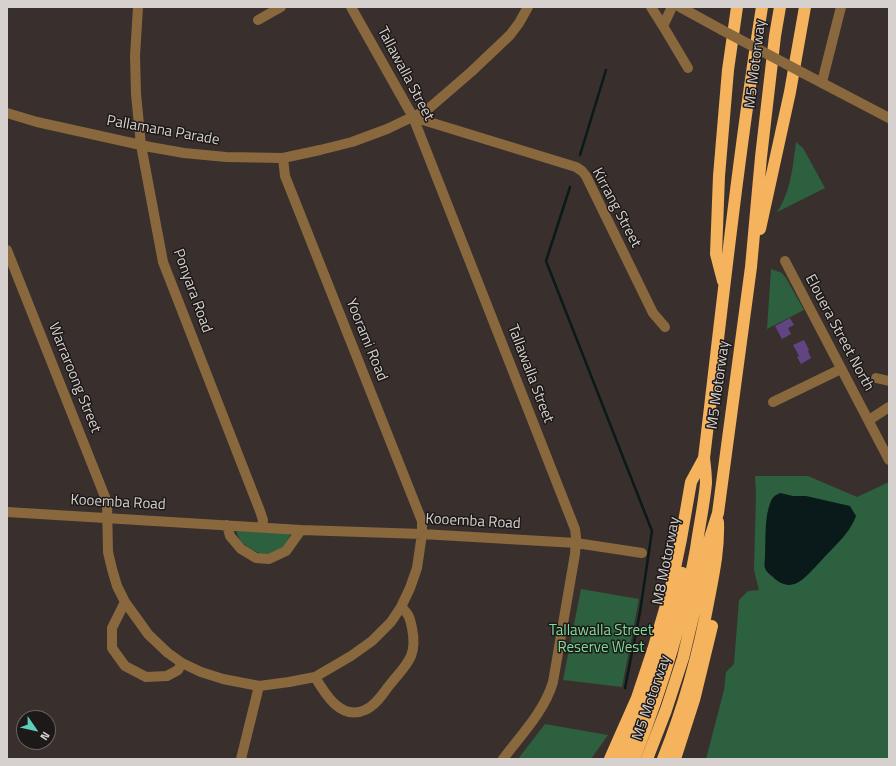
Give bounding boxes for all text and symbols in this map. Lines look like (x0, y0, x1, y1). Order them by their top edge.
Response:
street label: M5 Motorway (742, 19, 770, 109)
street label: Tallawalla Street (373, 24, 437, 124)
street label: Pallamana Parade (105, 112, 221, 150)
street label: Kirrang Street (588, 165, 644, 251)
street label: Ponyara Road (169, 247, 215, 335)
street label: Elouera Street North (801, 272, 877, 394)
street label: Yoorami Road (341, 296, 391, 384)
street label: Warraroong Street (44, 320, 104, 436)
street label: Tallawalla Street (503, 322, 557, 426)
street label: M5 Motorway (704, 340, 734, 430)
street label: Kooemba Road (70, 492, 166, 514)
street label: Kooemba Road (425, 511, 521, 533)
street label: M8 Motorway (650, 516, 684, 606)
park label: Tallawalla Street Reserve West (549, 622, 653, 657)
street label: M5 Motorway (629, 653, 675, 743)
north arrow (16, 710, 56, 750)
text: N (36, 729, 54, 744)

